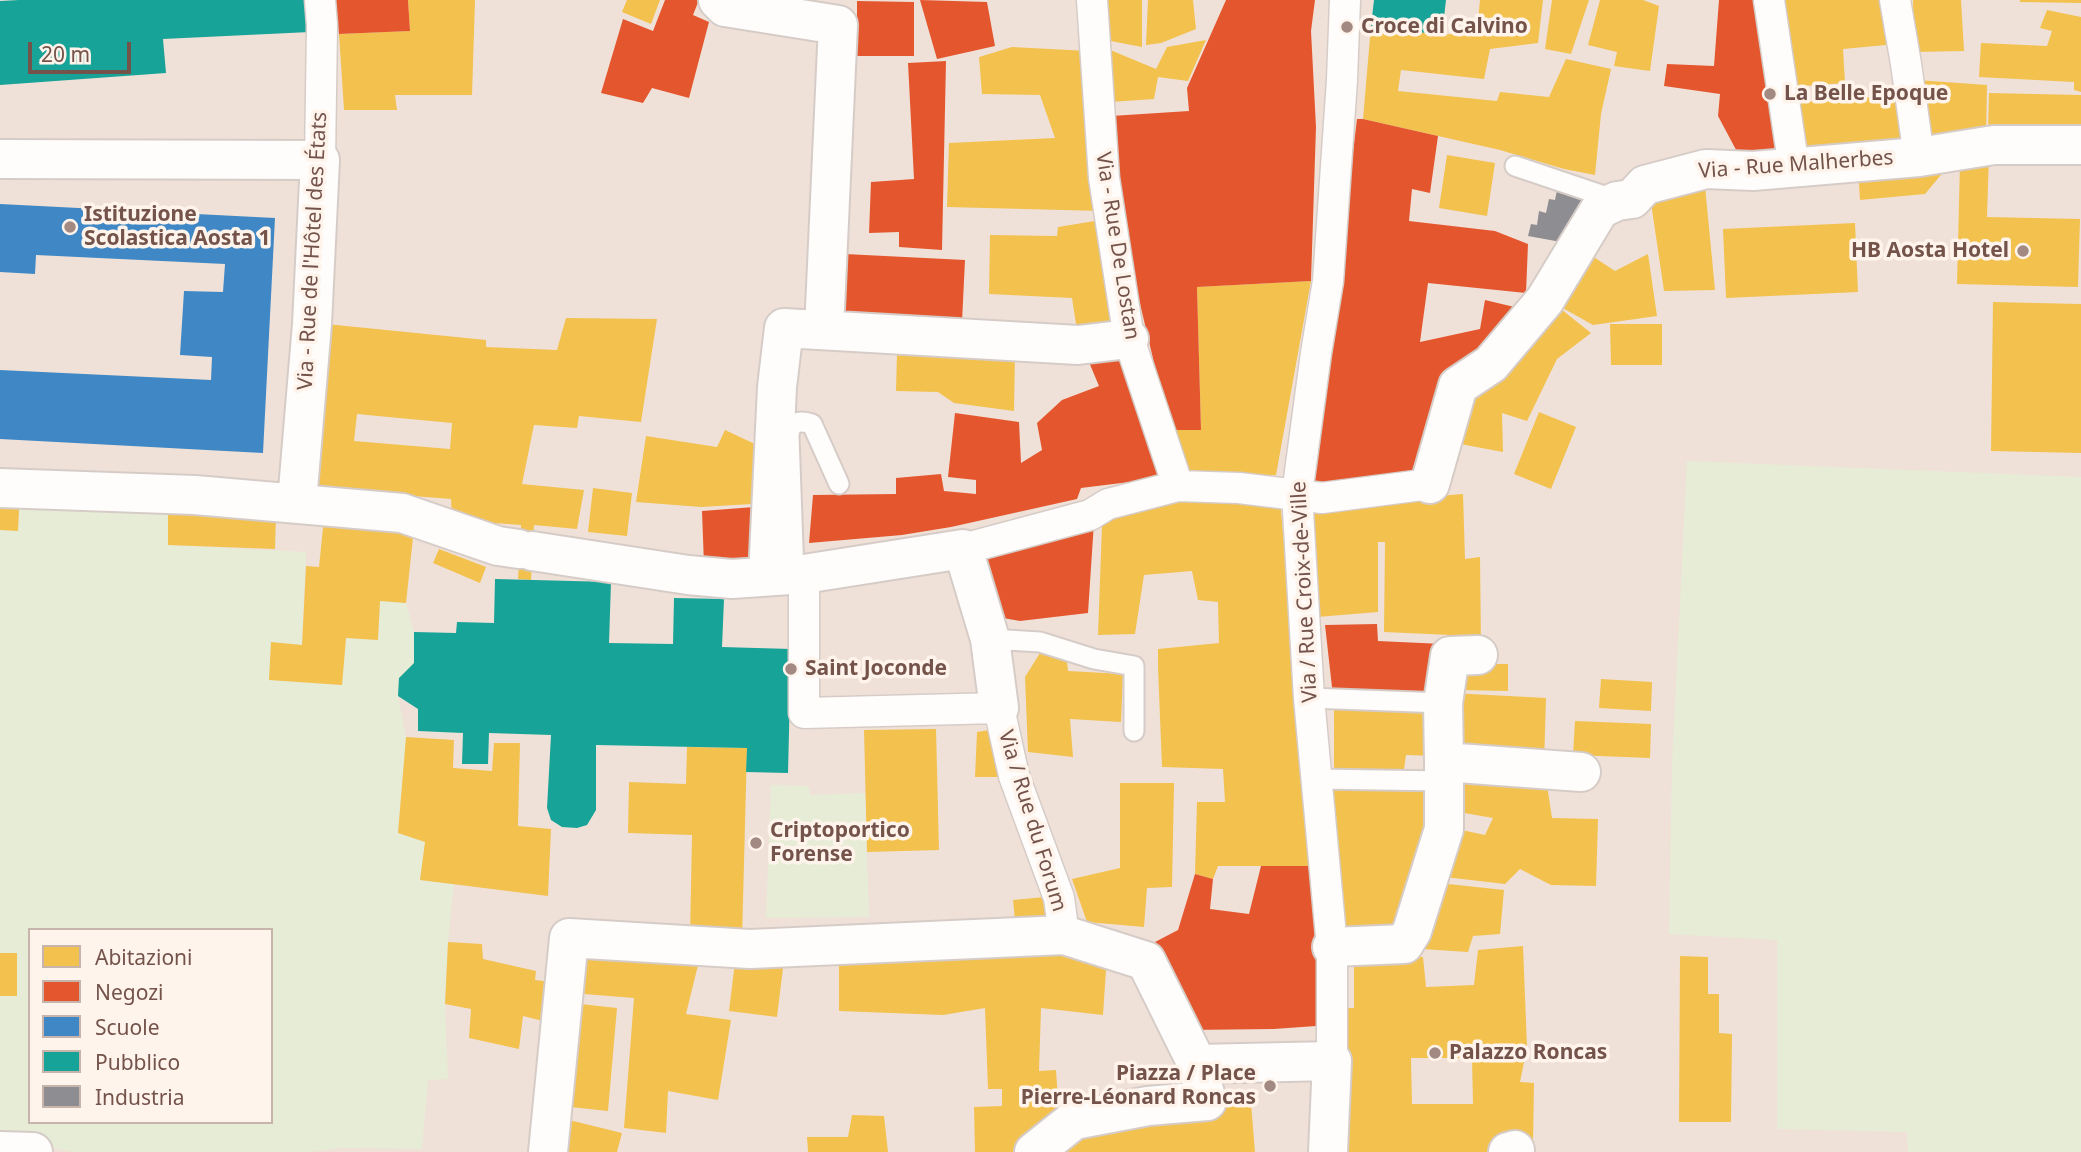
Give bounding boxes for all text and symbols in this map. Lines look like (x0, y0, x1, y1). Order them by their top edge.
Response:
place label: Croce di Calvino (1361, 14, 1528, 40)
marker: Croce di Calvino (1339, 19, 1355, 35)
scale bar (32, 28, 135, 72)
text: 20 m (41, 40, 90, 68)
place label: La Belle Epoque (1784, 81, 1948, 107)
marker: La Belle Epoque (1762, 86, 1778, 102)
street label: Via - Rue de l'Hôtel des États (293, 111, 333, 391)
street label: Via - Rue Malherbes (1698, 146, 1894, 184)
street label: Via - Rue De Lostan (1090, 150, 1144, 342)
place label: Istituzione Scolastica Aosta 1 (84, 202, 271, 252)
marker: Istituzione Scolastica Aosta 1 (62, 219, 78, 235)
place label: HB Aosta Hotel (1851, 238, 2009, 264)
marker: HB Aosta Hotel (2015, 243, 2031, 259)
street label: Via / Rue Croix-de-Ville (1287, 481, 1323, 703)
place label: Saint Joconde (805, 656, 947, 682)
marker: Saint Joconde (783, 661, 799, 677)
street label: Via / Rue du Forum (992, 727, 1072, 915)
place label: Criptoportico Forense (770, 818, 910, 868)
marker: Criptoportico Forense (748, 835, 764, 851)
legend (28, 928, 273, 1124)
text: Abitazioni (95, 943, 193, 971)
text: Negozi (95, 978, 164, 1006)
text: Scuole (95, 1013, 160, 1041)
place label: Palazzo Roncas (1449, 1040, 1607, 1066)
marker: Palazzo Roncas (1427, 1045, 1443, 1061)
text: Pubblico (95, 1048, 180, 1076)
place label: Piazza / Place Pierre-Léonard Roncas (1021, 1061, 1256, 1111)
marker: Piazza / Place Pierre-Léonard Roncas (1262, 1078, 1278, 1094)
text: Industria (95, 1083, 185, 1111)

